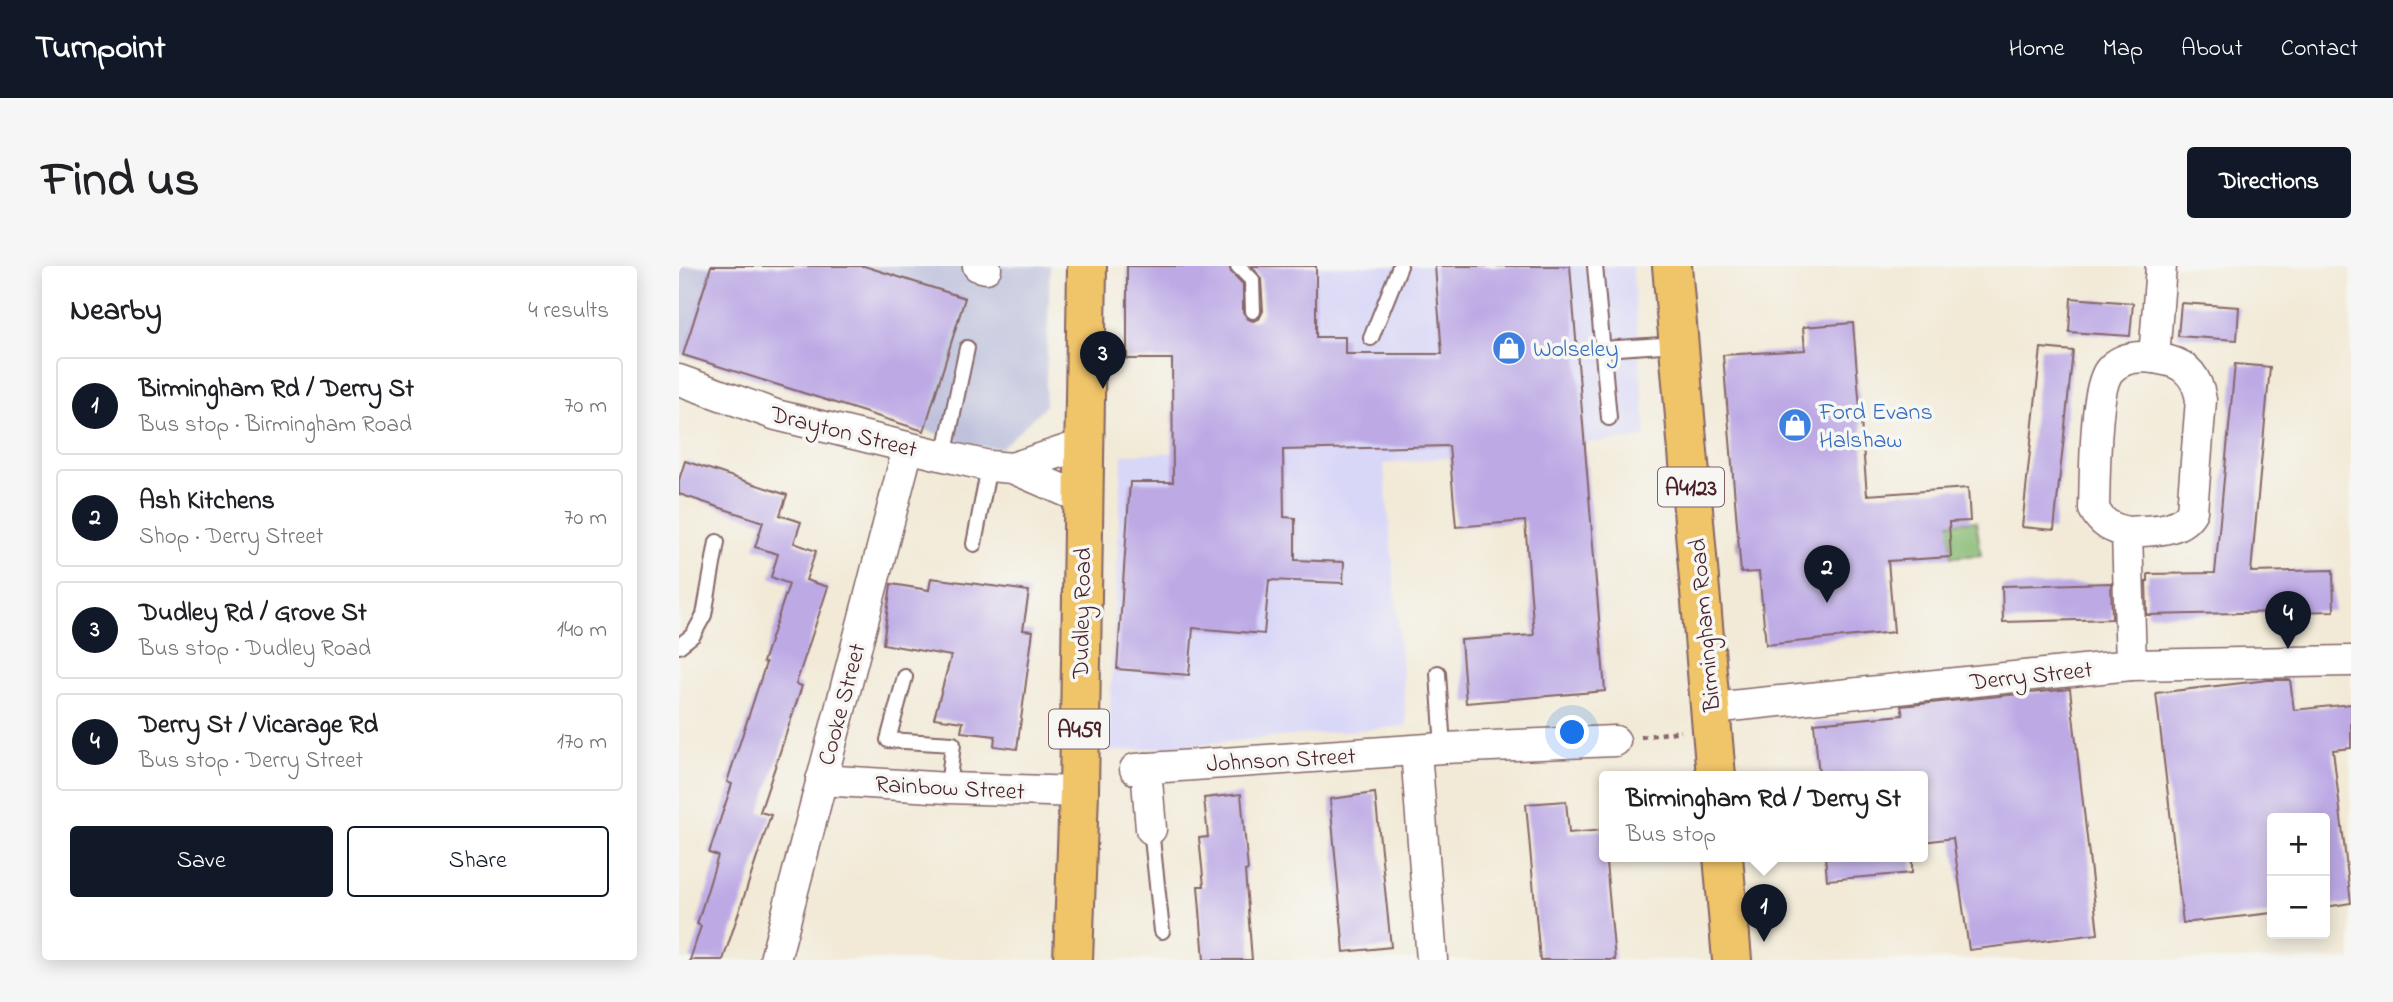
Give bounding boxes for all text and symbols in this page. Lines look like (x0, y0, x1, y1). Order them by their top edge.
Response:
text: Turnpoint (35, 25, 166, 73)
text: Home (2009, 32, 2065, 67)
text: Map (2103, 32, 2143, 67)
text: About (2181, 32, 2243, 67)
text: Contact (2281, 32, 2358, 67)
text: Find us (42, 146, 199, 218)
button: Directions (2187, 147, 2351, 218)
text: Nearby (70, 290, 162, 334)
text: 4 results (528, 295, 609, 328)
shop icon: Wolseley (1490, 329, 1528, 367)
pin: 3 (1080, 331, 1126, 389)
place label: Wolseley (1533, 333, 1619, 369)
text: Birmingham Rd / Derry St (139, 371, 414, 409)
text: 1 (91, 390, 99, 423)
text: 70 m (564, 390, 607, 423)
place label: Ford Evans Halshaw (1818, 396, 1933, 459)
street label: Drayton Street (765, 398, 921, 470)
shop icon: Ford Evans Halshaw (1776, 406, 1814, 444)
text: Bus stop · Birmingham Road (139, 409, 412, 442)
road number: A4123 (1658, 468, 1724, 507)
text: Ash Kitchens (139, 483, 275, 521)
text: 2 (89, 502, 101, 535)
text: 70 m (564, 502, 607, 535)
text: Shop · Derry Street (139, 521, 324, 554)
street label: Birmingham Road (1681, 536, 1732, 714)
pin: 2 (1804, 545, 1850, 603)
street label: Dudley Road (1065, 547, 1103, 680)
pin: 4 (2265, 591, 2311, 649)
text: Dudley Rd / Grove St (139, 595, 367, 633)
text: 3 (90, 614, 100, 647)
text: 140 m (557, 614, 607, 647)
text: Bus stop · Dudley Road (139, 633, 371, 666)
street label: Cooke Street (810, 640, 877, 770)
street label: Derry Street (1967, 654, 2094, 702)
text: Derry St / Vicarage Rd (139, 707, 378, 745)
road number: A459 (1049, 710, 1109, 748)
your location (1555, 715, 1589, 749)
text: 4 (90, 726, 100, 759)
text: 170 m (557, 726, 607, 759)
street label: Johnson Street (1205, 740, 1357, 783)
text: Bus stop · Derry Street (139, 745, 363, 778)
street label: Rainbow Street (874, 768, 1026, 811)
popup (1599, 771, 1928, 862)
text: Birmingham Rd / Derry St (1626, 781, 1901, 819)
map controls (2267, 813, 2330, 939)
button: + (2267, 813, 2330, 876)
text: Bus stop (1626, 819, 1716, 852)
button: Save (70, 826, 333, 897)
button: Share (347, 826, 609, 897)
button: − (2267, 876, 2330, 939)
pin: 1 (1741, 884, 1787, 942)

